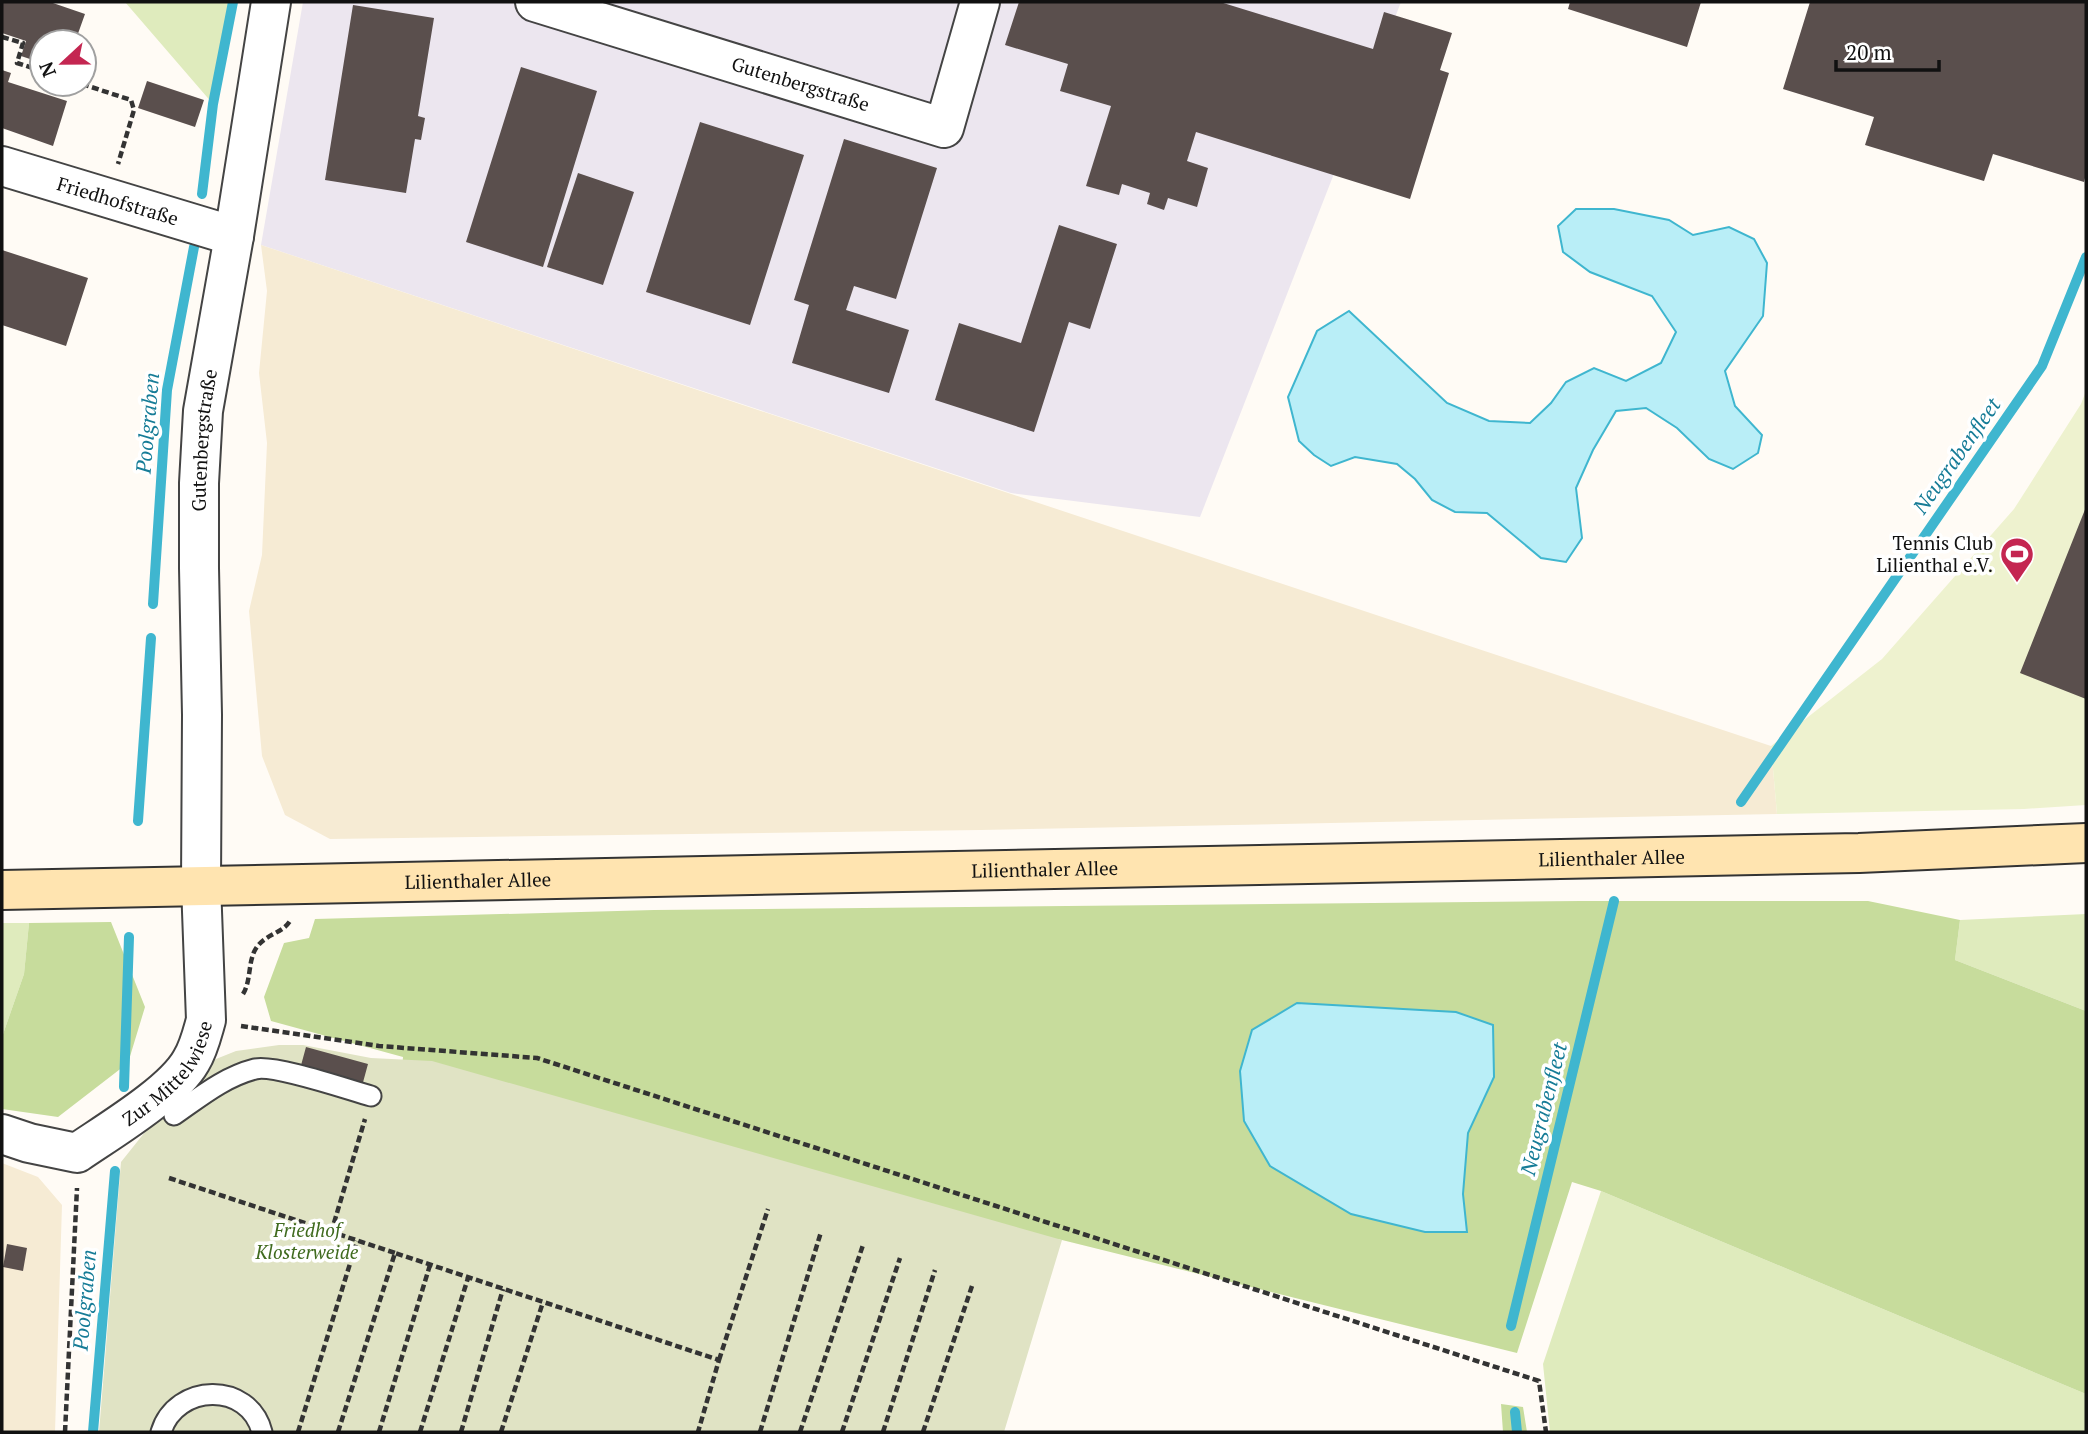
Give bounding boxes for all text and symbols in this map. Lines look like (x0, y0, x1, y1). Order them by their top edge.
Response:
north arrow (28, 28, 98, 98)
scale bar (1836, 28, 1939, 72)
text: 20 m (1846, 38, 1892, 66)
street label: Gutenbergstraße (729, 50, 873, 116)
text: N (32, 58, 61, 81)
street label: Friedhofstraße (54, 170, 182, 231)
street label: Gutenbergstraße (186, 367, 222, 511)
water label: Poolgraben (129, 371, 165, 475)
water label: Neugrabenfleet (1905, 391, 2007, 520)
place label: Tennis Club Lilienthal e.V. (1876, 530, 1993, 577)
sports icon: Tennis Club Lilienthal e.V. (1998, 535, 2036, 584)
street label: Lilienthaler Allee (1538, 843, 1685, 871)
street label: Lilienthaler Allee (971, 855, 1118, 883)
street label: Lilienthaler Allee (404, 866, 552, 894)
street label: Zur Mittelwiese (117, 1018, 217, 1131)
water label: Neugrabenfleet (1513, 1039, 1573, 1179)
park label: Friedhof Klosterweide (255, 1217, 359, 1264)
water label: Poolgraben (66, 1248, 102, 1352)

